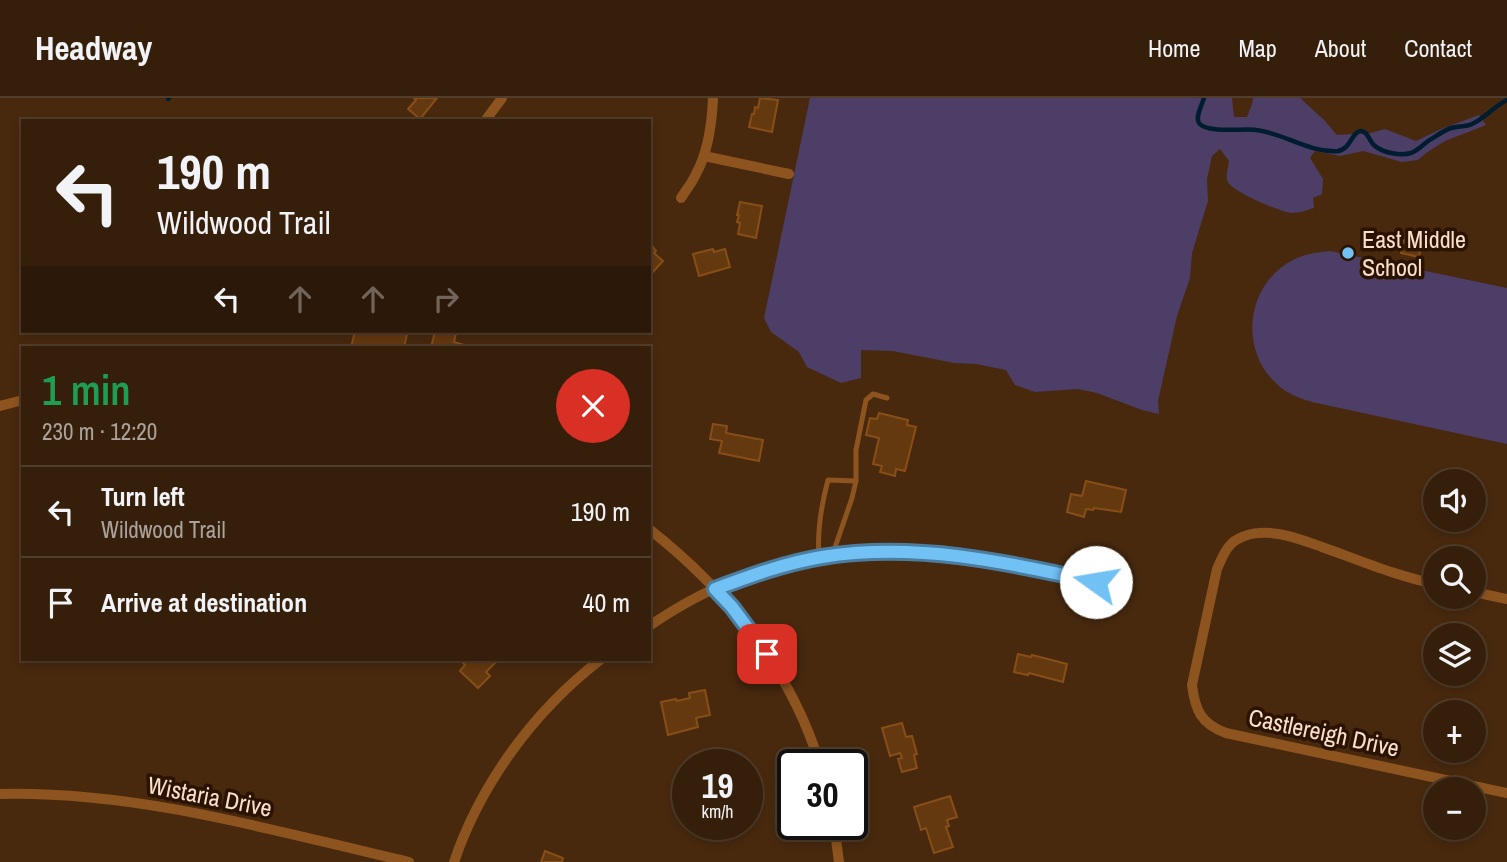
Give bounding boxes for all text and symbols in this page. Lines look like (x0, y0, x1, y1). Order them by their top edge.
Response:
text: Headway (35, 26, 152, 70)
text: Home (1148, 32, 1200, 64)
text: Map (1238, 32, 1277, 64)
text: About (1315, 32, 1366, 64)
text: Contact (1404, 32, 1472, 64)
text: 190 m (157, 138, 271, 204)
icon: left (42, 147, 133, 238)
text: Wildwood Trail (157, 201, 331, 244)
place label: East Middle School (1362, 223, 1466, 283)
marker: East Middle School (1340, 245, 1356, 261)
icon: left (208, 280, 246, 318)
icon: ahead (281, 280, 319, 318)
icon: ahead (354, 280, 392, 318)
icon: right (427, 280, 465, 318)
text: 1 min (42, 362, 131, 418)
button: close (556, 369, 630, 443)
text: 230 m · 12:20 (42, 416, 157, 447)
map controls (1423, 469, 1486, 840)
button: sound (1423, 469, 1486, 532)
text: Turn left (101, 479, 185, 514)
icon: left (42, 493, 80, 531)
text: 190 m (571, 494, 630, 529)
text: Wildwood Trail (101, 514, 226, 545)
position arrow (1059, 545, 1133, 619)
button: search (1423, 546, 1486, 609)
icon: arrive (42, 584, 80, 622)
text: Arrive at destination (101, 585, 307, 620)
text: 40 m (583, 585, 630, 620)
button: layers (1423, 623, 1486, 686)
pin (737, 624, 797, 684)
icon: arrive (748, 635, 786, 673)
street label: Castlereigh Drive (1246, 700, 1402, 764)
button: + (1423, 700, 1486, 763)
speed limit sign: 30 (777, 749, 868, 840)
text: 19 (702, 762, 733, 809)
street label: Wistaria Drive (145, 768, 275, 824)
button: − (1423, 777, 1486, 840)
text: km/h (702, 799, 734, 824)

